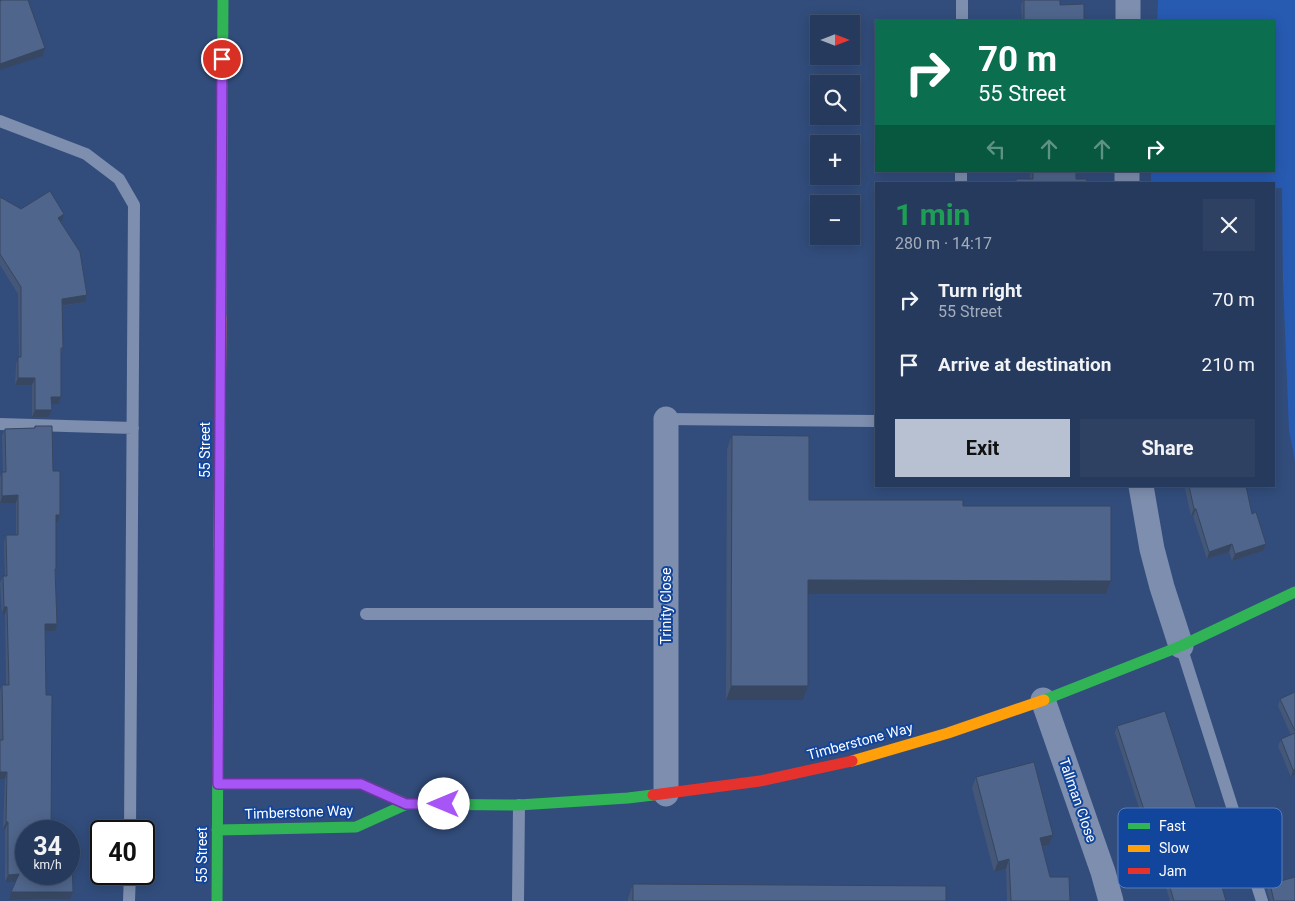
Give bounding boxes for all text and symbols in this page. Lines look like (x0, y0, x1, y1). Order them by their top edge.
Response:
north arrow (810, 15, 860, 65)
map controls (810, 15, 860, 245)
pin (201, 38, 243, 80)
text: 70 m (978, 39, 1057, 80)
icon: right (895, 40, 960, 105)
icon: arrive (208, 45, 236, 73)
button: search (810, 75, 860, 125)
text: 55 Street (978, 81, 1066, 106)
button: + (810, 135, 860, 185)
icon: left (982, 135, 1010, 163)
icon: ahead (1035, 135, 1063, 163)
icon: ahead (1088, 135, 1116, 163)
icon: right (1141, 135, 1169, 163)
button: − (810, 195, 860, 245)
text: 1 min (895, 197, 970, 232)
button: close (1203, 199, 1255, 251)
text: 280 m · 14:17 (895, 234, 992, 253)
text: Turn right (938, 279, 1022, 302)
icon: right (895, 286, 923, 314)
text: 70 m (1212, 288, 1255, 311)
text: 55 Street (938, 302, 1002, 321)
icon: arrive (895, 351, 923, 379)
text: Arrive at destination (938, 353, 1111, 376)
text: 210 m (1202, 353, 1255, 376)
button: Exit (895, 419, 1070, 477)
button: Share (1080, 419, 1255, 477)
street label: 55 Street (197, 422, 213, 478)
street label: Trinity Close (658, 568, 674, 644)
street label: Timberstone Way (805, 719, 915, 763)
street label: Tallman Close (1056, 756, 1100, 844)
position arrow (417, 777, 469, 829)
street label: Timberstone Way (244, 802, 354, 822)
legend (1118, 808, 1282, 888)
text: Fast (1159, 818, 1186, 834)
speed limit sign: 40 (90, 820, 155, 885)
street label: 55 Street (194, 827, 210, 883)
text: 34 (33, 832, 62, 861)
text: Slow (1159, 840, 1190, 856)
text: km/h (33, 858, 62, 872)
text: Jam (1159, 863, 1187, 879)

